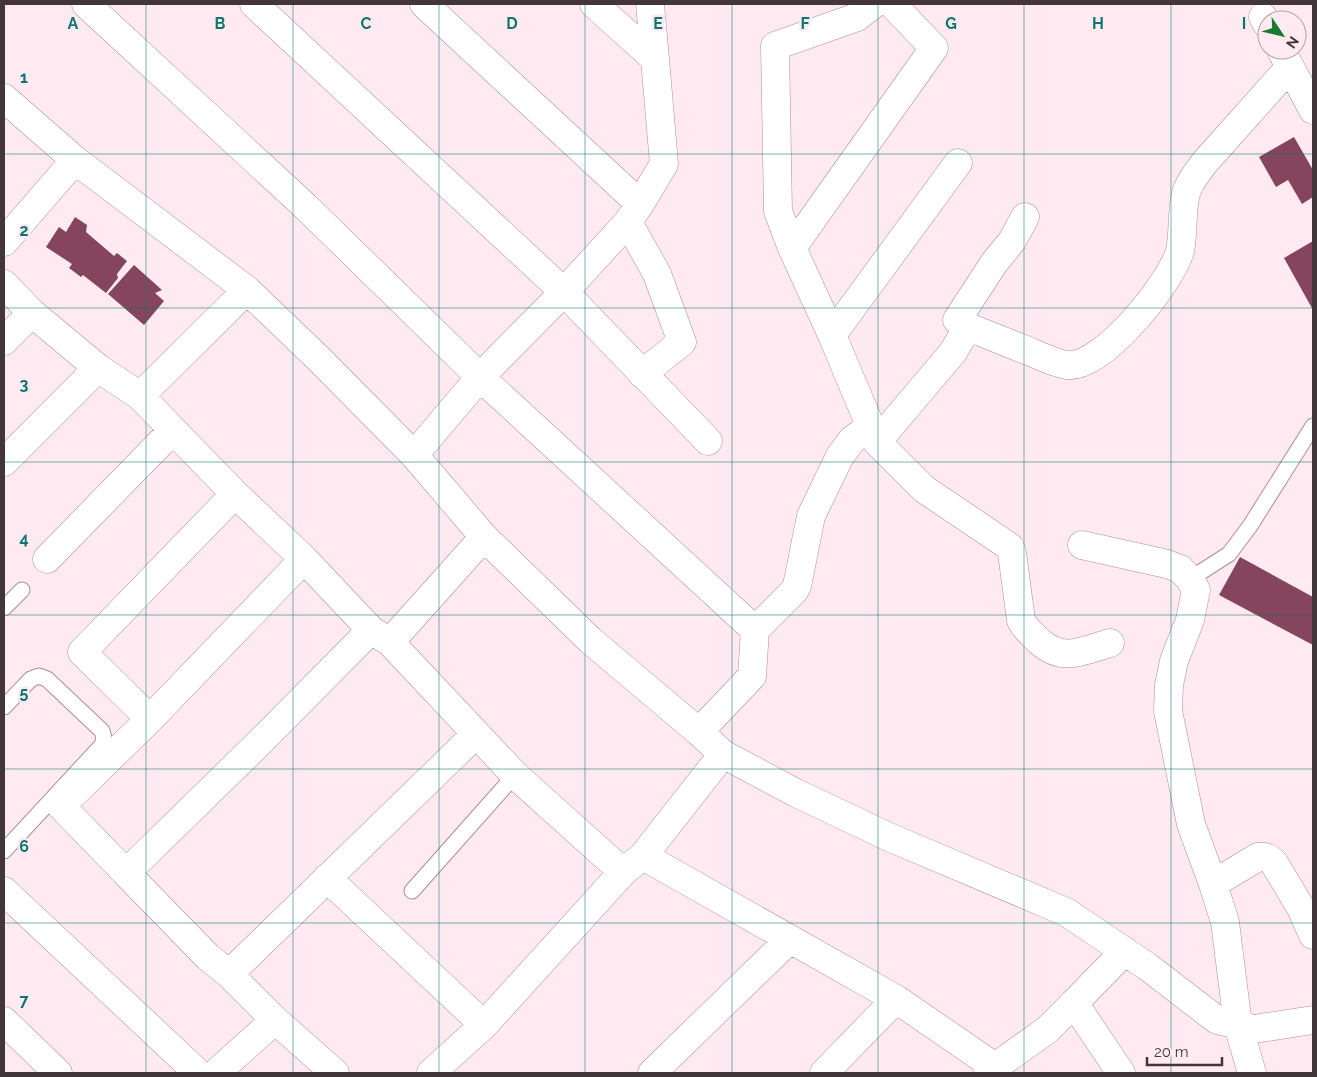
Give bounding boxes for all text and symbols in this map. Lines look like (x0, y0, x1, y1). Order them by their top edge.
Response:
north arrow (1257, 10, 1307, 60)
text: A (68, 14, 79, 33)
text: B (215, 14, 226, 33)
text: C (361, 14, 372, 33)
text: D (506, 14, 518, 33)
text: E (653, 14, 663, 33)
text: F (800, 14, 810, 33)
text: G (945, 14, 957, 33)
text: H (1092, 14, 1104, 33)
text: I (1242, 14, 1246, 33)
text: N (1283, 33, 1302, 51)
text: 1 (20, 68, 28, 87)
text: 2 (19, 221, 29, 240)
text: 3 (20, 375, 29, 394)
text: 4 (19, 529, 29, 548)
text: 5 (20, 683, 29, 702)
text: 6 (19, 837, 29, 856)
text: 7 (20, 991, 29, 1010)
scale bar (1147, 1034, 1222, 1066)
text: 20 m (1154, 1043, 1189, 1061)

